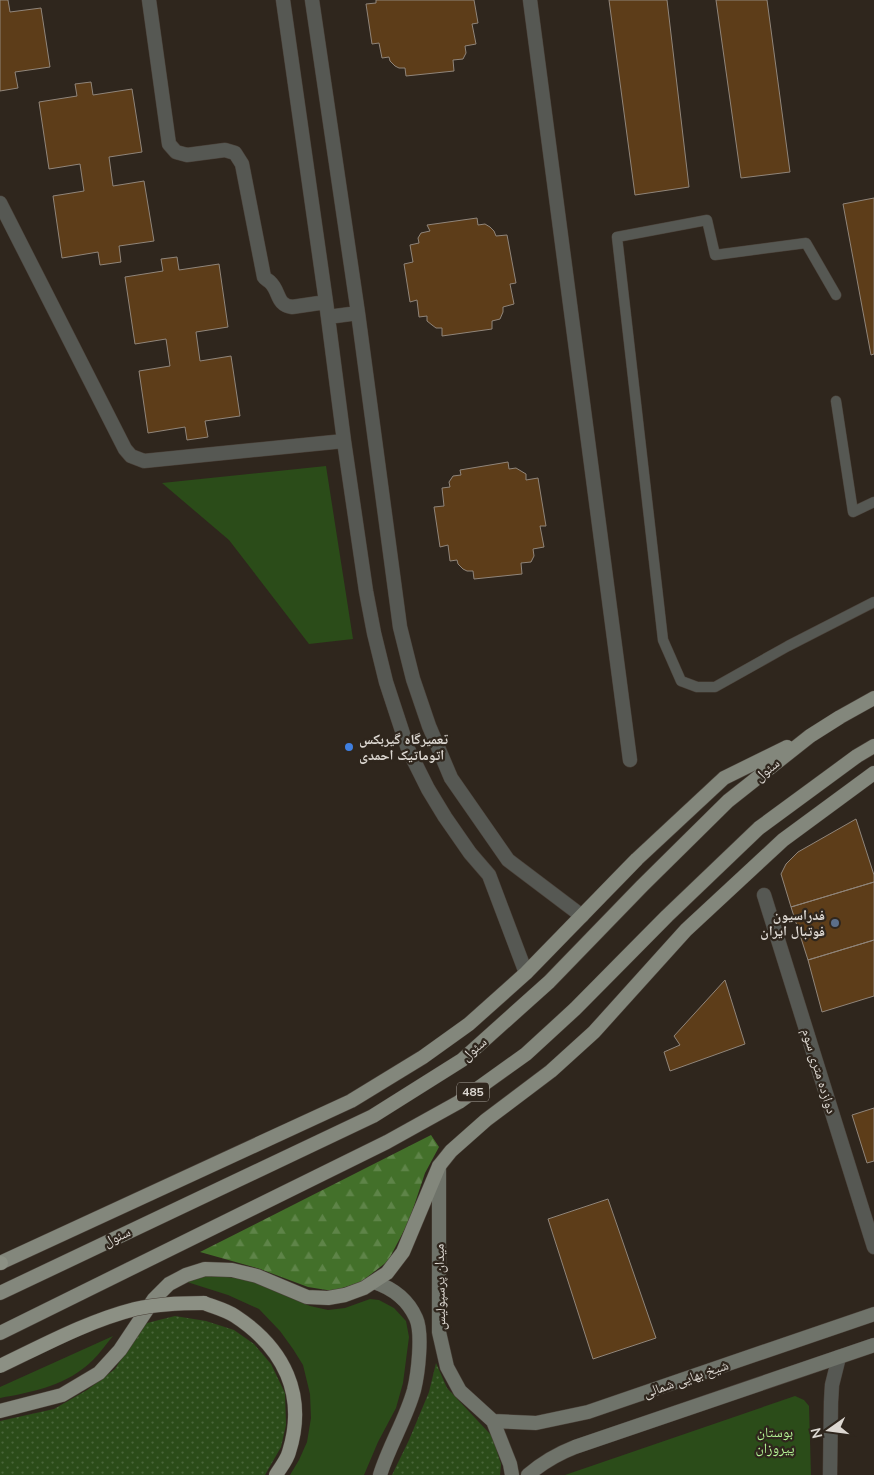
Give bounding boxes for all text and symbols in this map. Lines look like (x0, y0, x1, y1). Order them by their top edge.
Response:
place label: تعمیرگاه گیربکس اتوماتیک احمدی (359, 730, 448, 765)
marker: تعمیرگاه گیربکس اتوماتیک احمدی (343, 741, 355, 753)
street label: سئول (750, 754, 784, 786)
place label: فدراسیون فوتبال ایران (760, 906, 825, 941)
marker: فدراسیون فوتبال ایران (829, 917, 841, 929)
street label: دوازده متری سوم (797, 1026, 841, 1116)
street label: سئول (457, 1033, 491, 1065)
road number: 485 (457, 1082, 489, 1102)
street label: سئول (100, 1222, 134, 1252)
street label: میدان پرسپولیس (430, 1243, 450, 1331)
street label: شیخ بهایی شمالی (641, 1356, 731, 1402)
north arrow (804, 1405, 854, 1455)
park label: بوستان پیروزان (756, 1423, 795, 1458)
text: N (806, 1426, 827, 1440)

